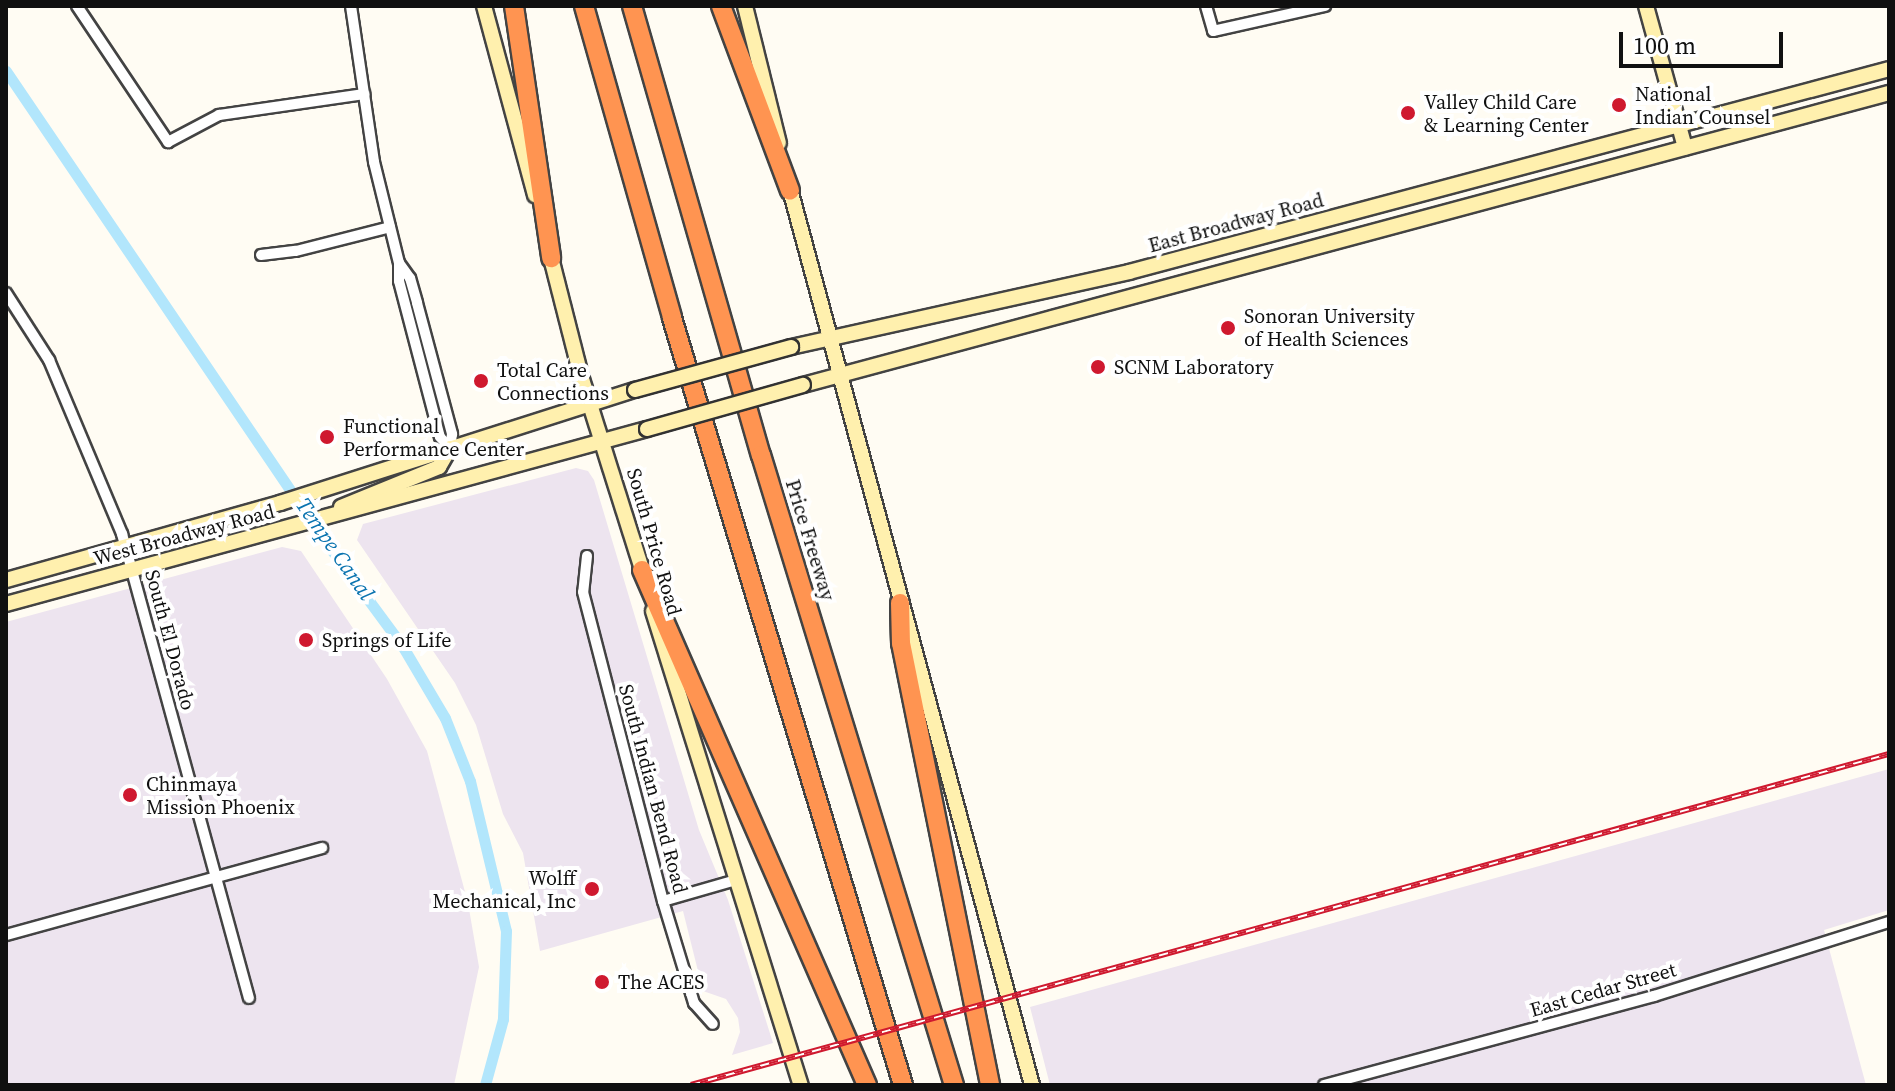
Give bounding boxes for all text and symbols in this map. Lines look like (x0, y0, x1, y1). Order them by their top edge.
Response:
scale bar (1623, 16, 1787, 66)
text: 100 m (1633, 29, 1696, 62)
place label: National Indian Counsel (1635, 82, 1771, 129)
place label: Valley Child Care & Learning Center (1424, 90, 1589, 137)
marker: National Indian Counsel (1610, 96, 1628, 114)
marker: Valley Child Care & Learning Center (1399, 104, 1417, 122)
street label: East Broadway Road (1146, 188, 1326, 258)
place label: Sonoran University of Health Sciences (1244, 304, 1415, 351)
marker: Sonoran University of Health Sciences (1219, 319, 1237, 337)
place label: SCNM Laboratory (1114, 355, 1274, 379)
place label: Total Care Connections (497, 358, 609, 405)
marker: SCNM Laboratory (1089, 358, 1107, 376)
marker: Total Care Connections (472, 372, 490, 390)
place label: Functional Performance Center (343, 414, 524, 461)
marker: Functional Performance Center (318, 428, 336, 446)
street label: South Price Road (622, 466, 686, 618)
street label: Price Freeway (780, 477, 840, 603)
water label: Tempe Canal (290, 493, 380, 605)
street label: West Broadway Road (91, 499, 277, 571)
street label: South El Dorado (140, 567, 200, 713)
place label: Springs of Life (322, 628, 452, 652)
marker: Springs of Life (297, 631, 315, 649)
street label: South Indian Bend Road (613, 682, 693, 896)
place label: Chinmaya Mission Phoenix (146, 772, 295, 819)
marker: Chinmaya Mission Phoenix (121, 786, 139, 804)
place label: Wolff Mechanical, Inc (433, 866, 576, 913)
marker: Wolff Mechanical, Inc (583, 880, 601, 898)
street label: East Cedar Street (1527, 958, 1679, 1022)
place label: The ACES (618, 970, 704, 994)
marker: The ACES (593, 973, 611, 991)

